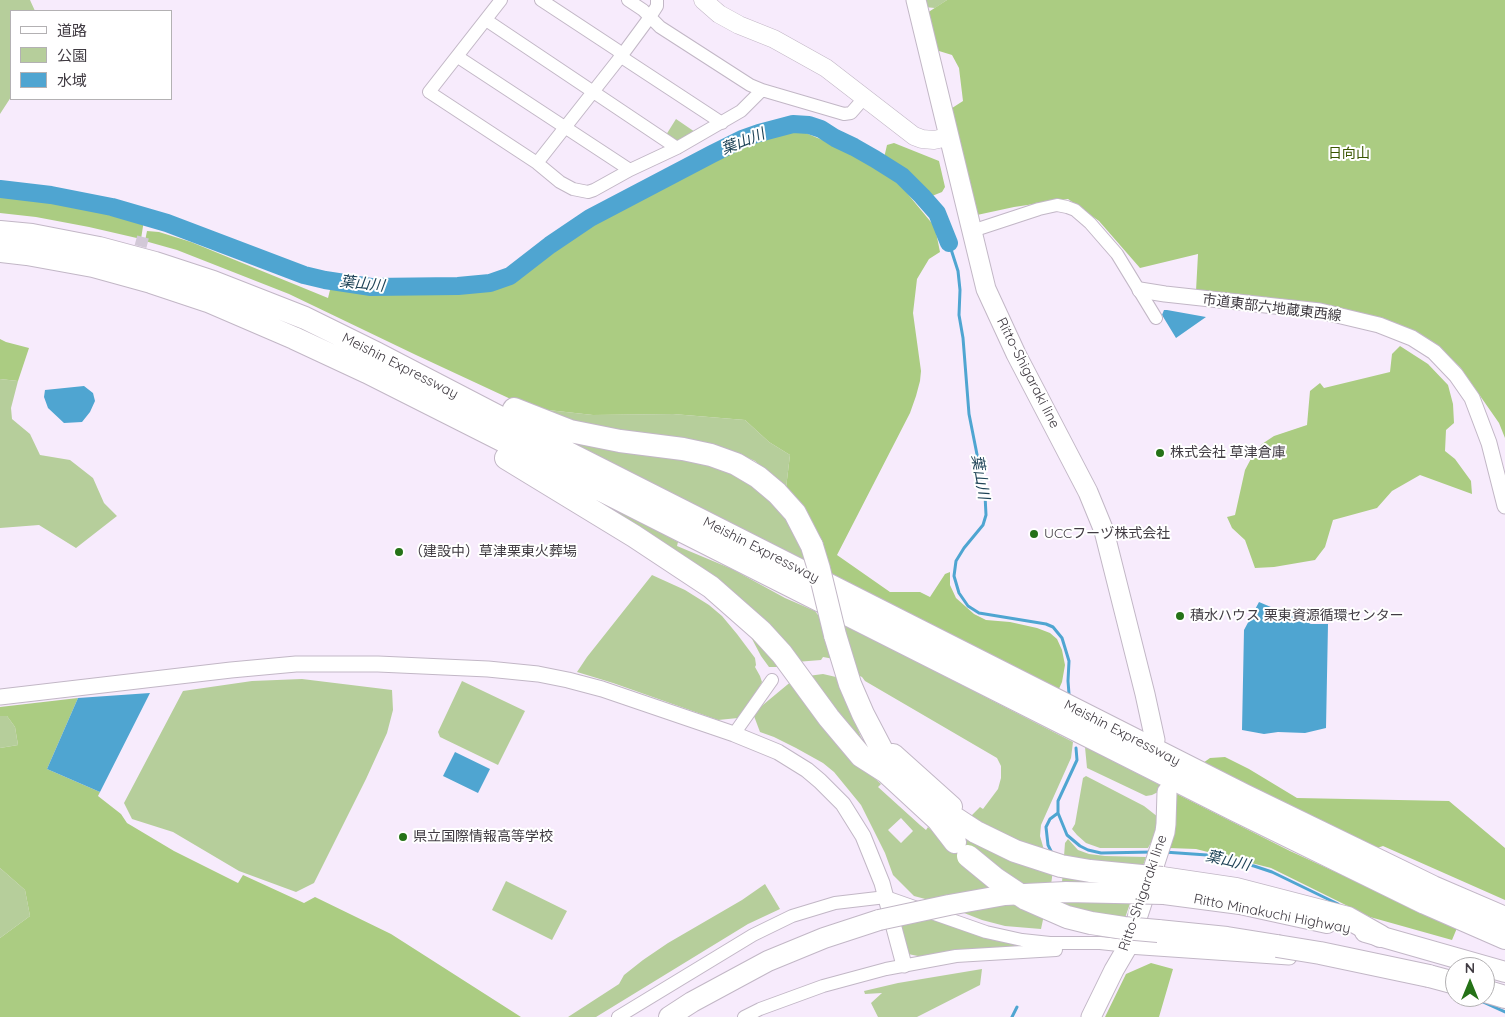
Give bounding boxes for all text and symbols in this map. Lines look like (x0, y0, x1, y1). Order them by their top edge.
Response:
legend (10, 10, 172, 100)
text: 道路 (57, 21, 87, 40)
text: 公園 (57, 46, 87, 65)
text: 水域 (57, 71, 87, 90)
water label: 葉山川 (719, 125, 767, 159)
park label: 日向山 (1328, 146, 1370, 162)
water label: 葉山川 (339, 273, 385, 295)
street label: 市道東部六地蔵東西線 (1201, 291, 1343, 325)
street label: Ritto-Shigaraki line (993, 315, 1063, 431)
street label: Meishin Expressway (339, 329, 461, 403)
place label: 株式会社 草津倉庫 (1170, 445, 1286, 461)
marker: 株式会社 草津倉庫 (1154, 447, 1166, 459)
water label: 葉山川 (967, 453, 993, 501)
street label: Meishin Expressway (700, 513, 822, 587)
place label: UCCフーヅ株式会社 (1044, 526, 1170, 542)
marker: UCCフーヅ株式会社 (1028, 528, 1040, 540)
place label: （建設中）草津栗東火葬場 (409, 544, 577, 560)
marker: （建設中）草津栗東火葬場 (393, 546, 405, 558)
place label: 積水ハウス 栗東資源循環センター (1190, 608, 1404, 624)
marker: 積水ハウス 栗東資源循環センター (1174, 610, 1186, 622)
street label: Meishin Expressway (1061, 696, 1183, 770)
place label: 県立国際情報高等学校 (413, 829, 553, 845)
marker: 県立国際情報高等学校 (397, 831, 409, 843)
street label: Ritto-Shigaraki line (1115, 833, 1171, 953)
water label: 葉山川 (1204, 847, 1252, 875)
street label: Ritto Minakuchi Highway (1192, 891, 1352, 937)
north arrow (1445, 957, 1495, 1007)
text: N (1465, 959, 1475, 977)

